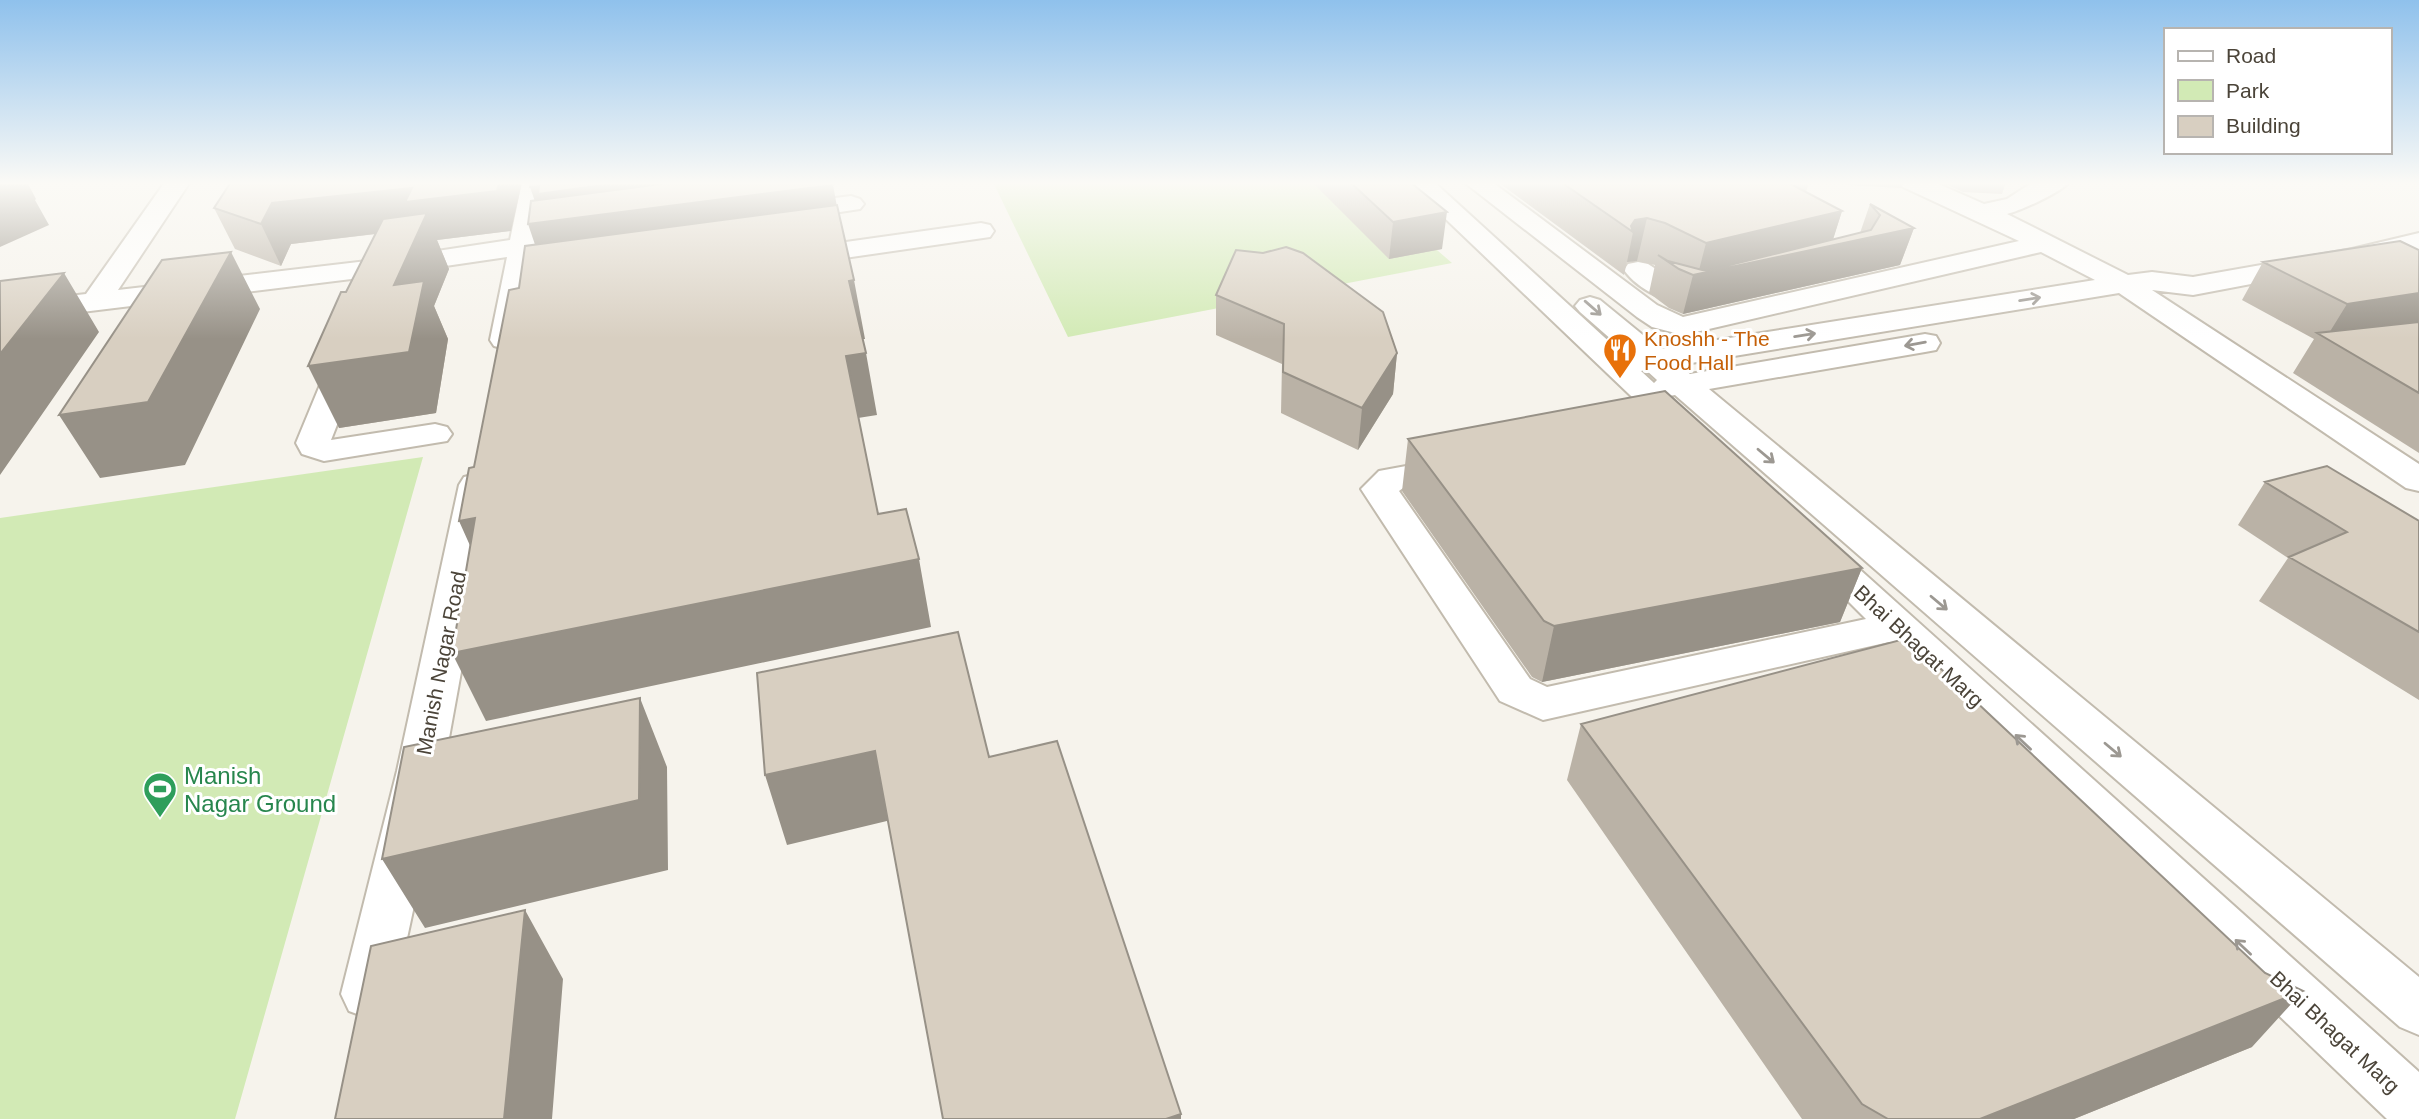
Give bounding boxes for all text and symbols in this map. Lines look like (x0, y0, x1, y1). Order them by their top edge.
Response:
legend (2164, 28, 2391, 154)
text: Road (2226, 44, 2276, 67)
text: Park (2226, 79, 2270, 102)
text: Building (2226, 114, 2301, 137)
one-way arrow (2018, 292, 2041, 305)
one-way arrow (1584, 300, 1602, 316)
place label: Knoshh - The Food Hall (1644, 327, 1770, 374)
one-way arrow (1793, 328, 1816, 341)
restaurant icon: Knoshh - The Food Hall (1601, 331, 1639, 380)
one-way arrow (1904, 338, 1927, 352)
one-way arrow (1757, 448, 1775, 464)
street label: Manish Nagar Road (412, 569, 470, 757)
street label: Bhai Bhagat Marg (1850, 580, 1988, 712)
one-way arrow (1930, 595, 1948, 611)
one-way arrow (2015, 733, 2032, 750)
one-way arrow (2103, 742, 2121, 758)
place label: Manish Nagar Ground (184, 762, 336, 817)
sports icon: Manish Nagar Ground (141, 770, 179, 819)
one-way arrow (2235, 938, 2252, 955)
street label: Bhai Bhagat Marg (2266, 966, 2404, 1098)

